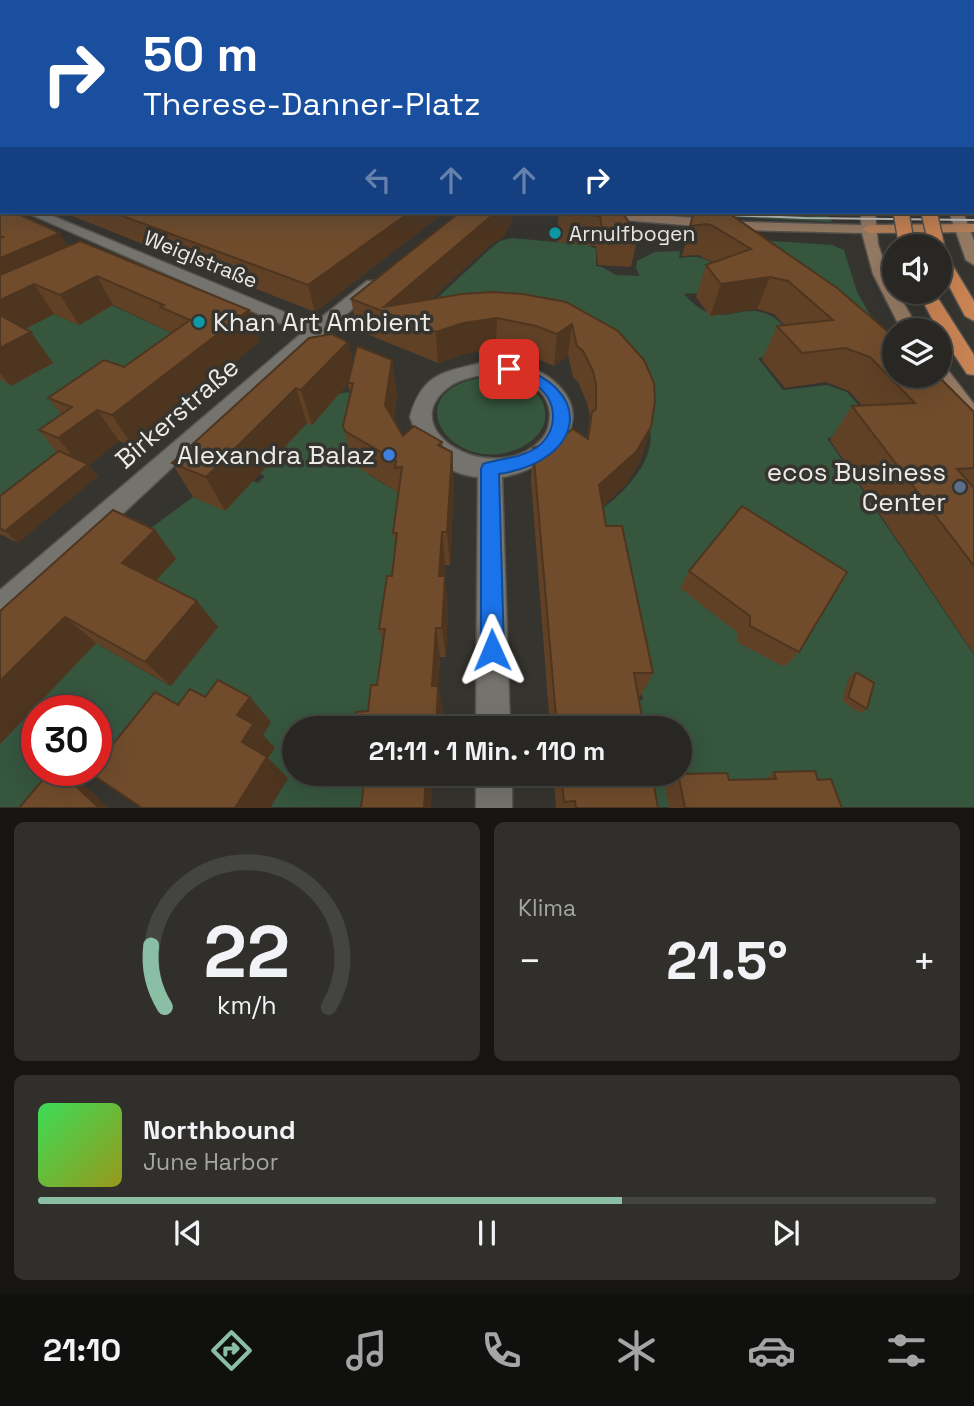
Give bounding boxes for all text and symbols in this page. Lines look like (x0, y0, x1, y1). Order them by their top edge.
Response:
text: 50 m (143, 23, 258, 85)
icon: right (28, 28, 119, 119)
text: Therese-Danner-Platz (143, 84, 481, 124)
icon: left (359, 161, 397, 199)
icon: ahead (432, 161, 470, 199)
icon: ahead (505, 161, 543, 199)
icon: right (578, 161, 616, 199)
place label: Arnulfbogen (569, 220, 695, 247)
street label: Weiglstraße (140, 224, 262, 294)
marker: Arnulfbogen (547, 225, 563, 241)
map controls (882, 234, 952, 388)
button: sound (882, 234, 952, 304)
place label: Khan Art Ambient (213, 305, 431, 339)
marker: Khan Art Ambient (191, 314, 207, 330)
button: layers (882, 318, 952, 388)
pin (479, 339, 539, 399)
street label: Birkerstraße (108, 350, 246, 476)
icon: arrive (490, 350, 528, 388)
place label: Alexandra Balaz (177, 438, 375, 472)
marker: Alexandra Balaz (381, 447, 397, 463)
place label: ecos Business Center (767, 455, 946, 519)
marker: ecos Business Center (952, 479, 968, 495)
position arrow (455, 613, 529, 687)
speed limit sign: 30 (21, 695, 112, 786)
text: 21:11 · 1 Min. · 110 m (369, 734, 605, 768)
text: Klima (518, 893, 576, 923)
text: 22 (204, 906, 290, 999)
text: 21.5° (666, 928, 788, 994)
text: − (518, 937, 542, 985)
text: + (912, 937, 936, 985)
text: km/h (217, 989, 277, 1021)
text: Northbound (143, 1113, 296, 1147)
text: June Harbor (143, 1147, 278, 1177)
icon: previous (169, 1214, 207, 1252)
icon: pause (468, 1214, 506, 1252)
icon: next (767, 1214, 805, 1252)
icon: directions (207, 1326, 256, 1375)
icon: music (342, 1326, 391, 1375)
icon: phone (477, 1326, 526, 1375)
icon: climate (612, 1326, 661, 1375)
icon: car (747, 1326, 796, 1375)
icon: filters (882, 1326, 931, 1375)
text: 21:10 (43, 1330, 121, 1370)

